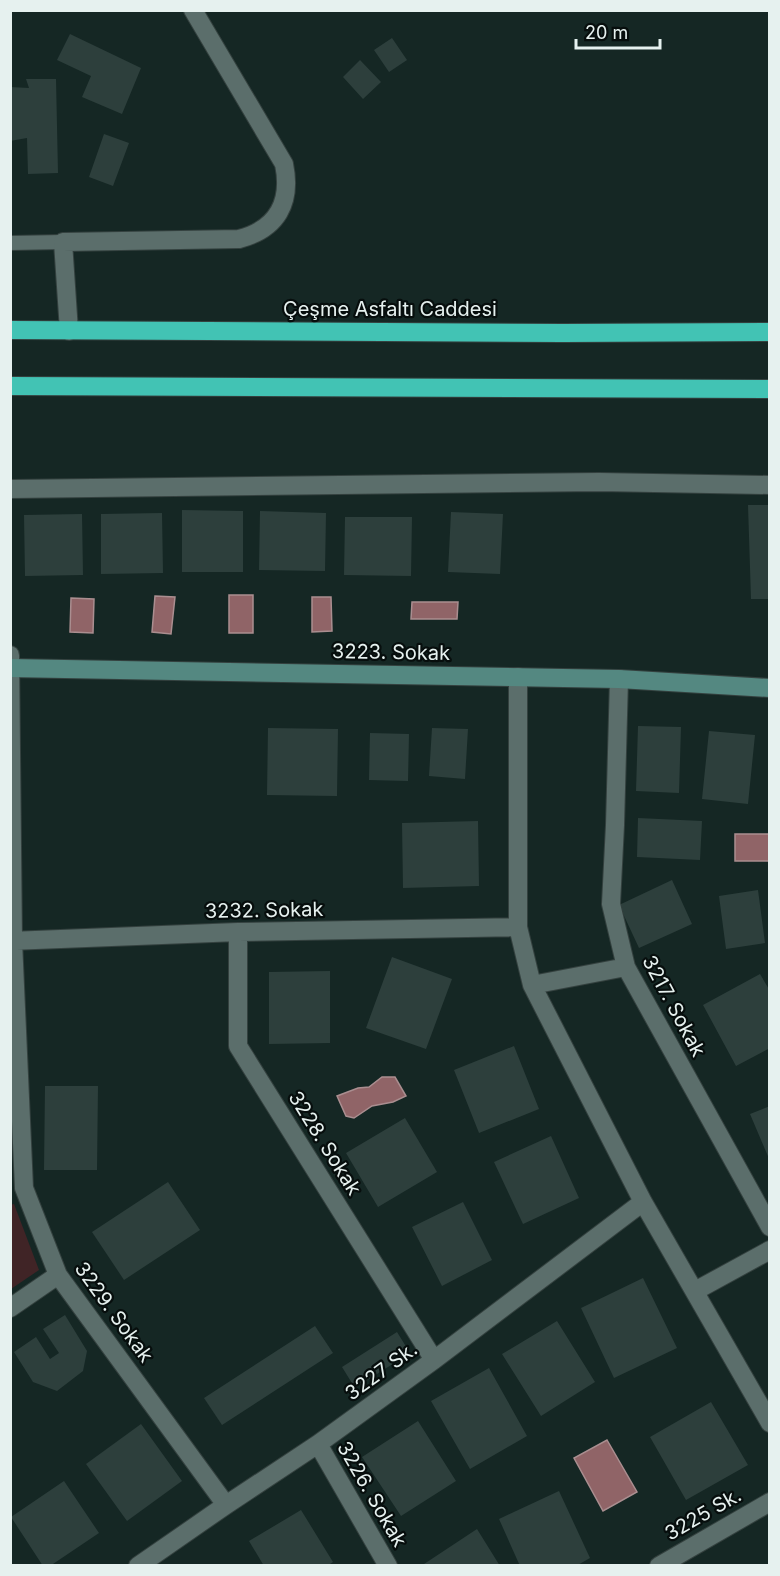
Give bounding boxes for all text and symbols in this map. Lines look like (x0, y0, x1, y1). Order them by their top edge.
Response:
scale bar (576, 12, 660, 50)
text: 20 m (585, 22, 628, 43)
street label: Çeşme Asfaltı Caddesi (283, 297, 497, 321)
street label: 3223. Sokak (332, 639, 450, 665)
street label: 3232. Sokak (205, 897, 323, 923)
street label: 3217. Sokak (637, 951, 711, 1061)
street label: 3228. Sokak (284, 1087, 366, 1199)
street label: 3229. Sokak (70, 1257, 158, 1367)
street label: 3227 Sk. (340, 1337, 422, 1405)
street label: 3226. Sokak (332, 1437, 412, 1551)
street label: 3225 Sk. (661, 1483, 745, 1545)

